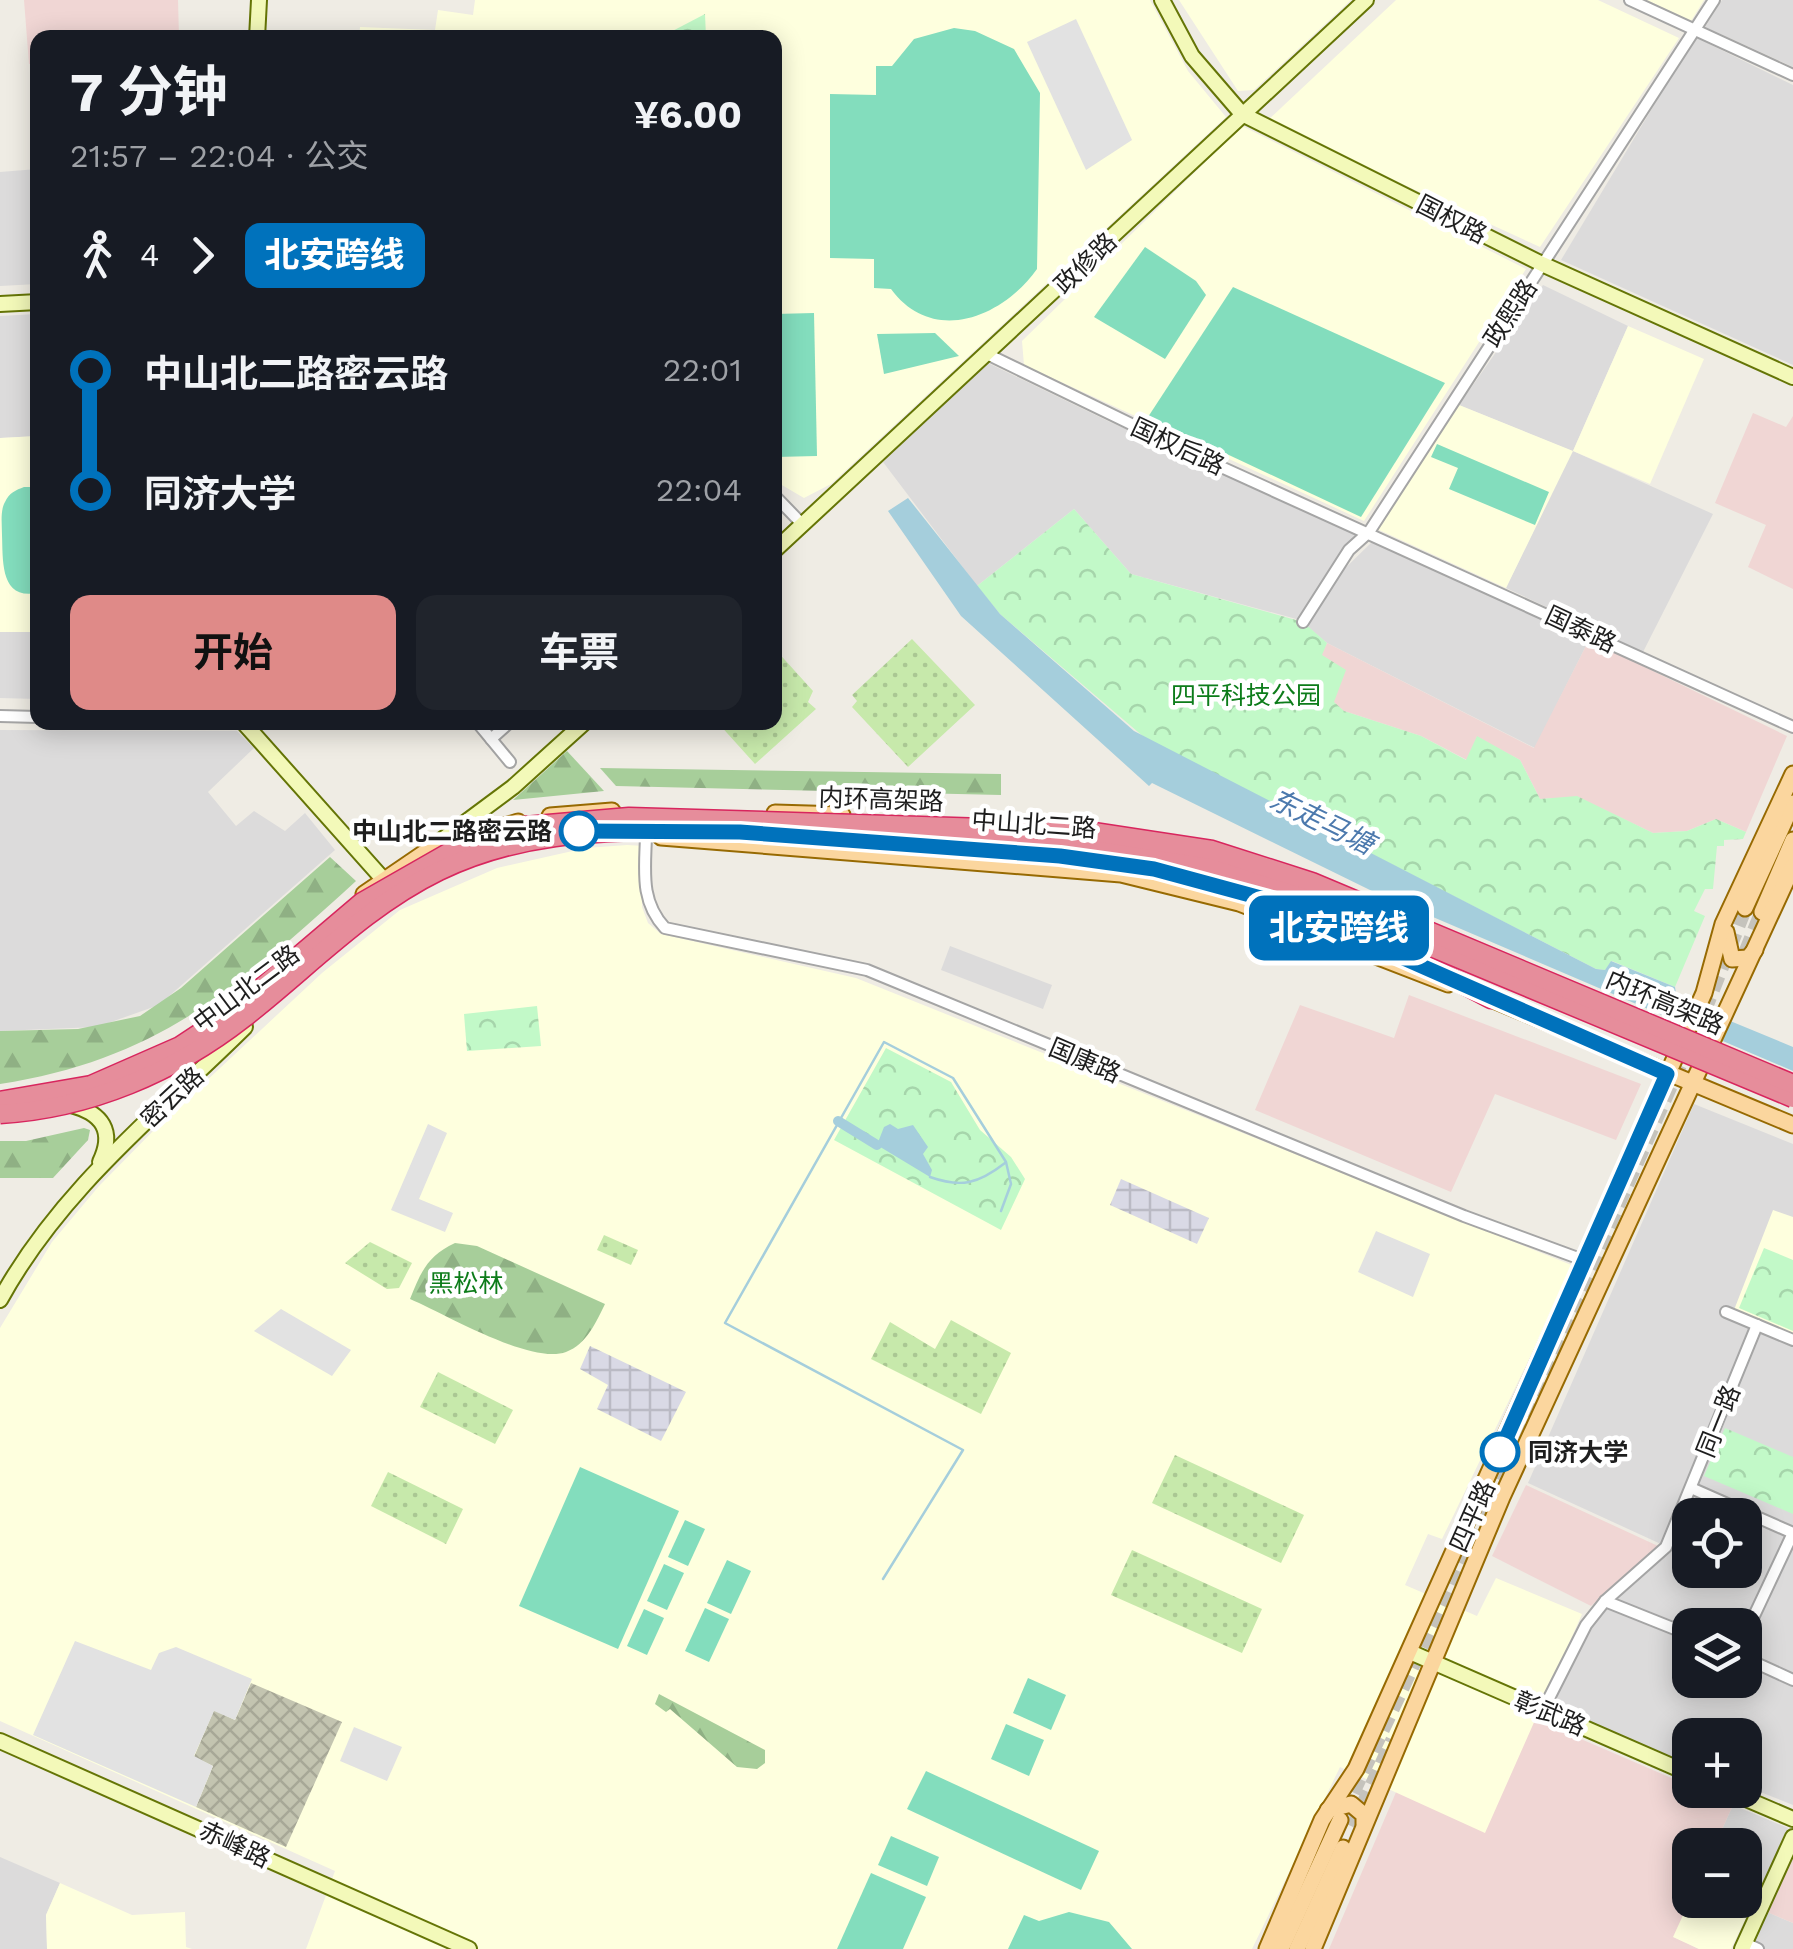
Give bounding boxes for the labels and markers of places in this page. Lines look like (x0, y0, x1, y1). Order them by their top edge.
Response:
marker: 中山北二路密云路 (560, 812, 598, 850)
place label: 中山北二路密云路 (352, 817, 552, 846)
marker: 同济大学 (1481, 1433, 1519, 1471)
place label: 同济大学 (1528, 1438, 1628, 1467)

